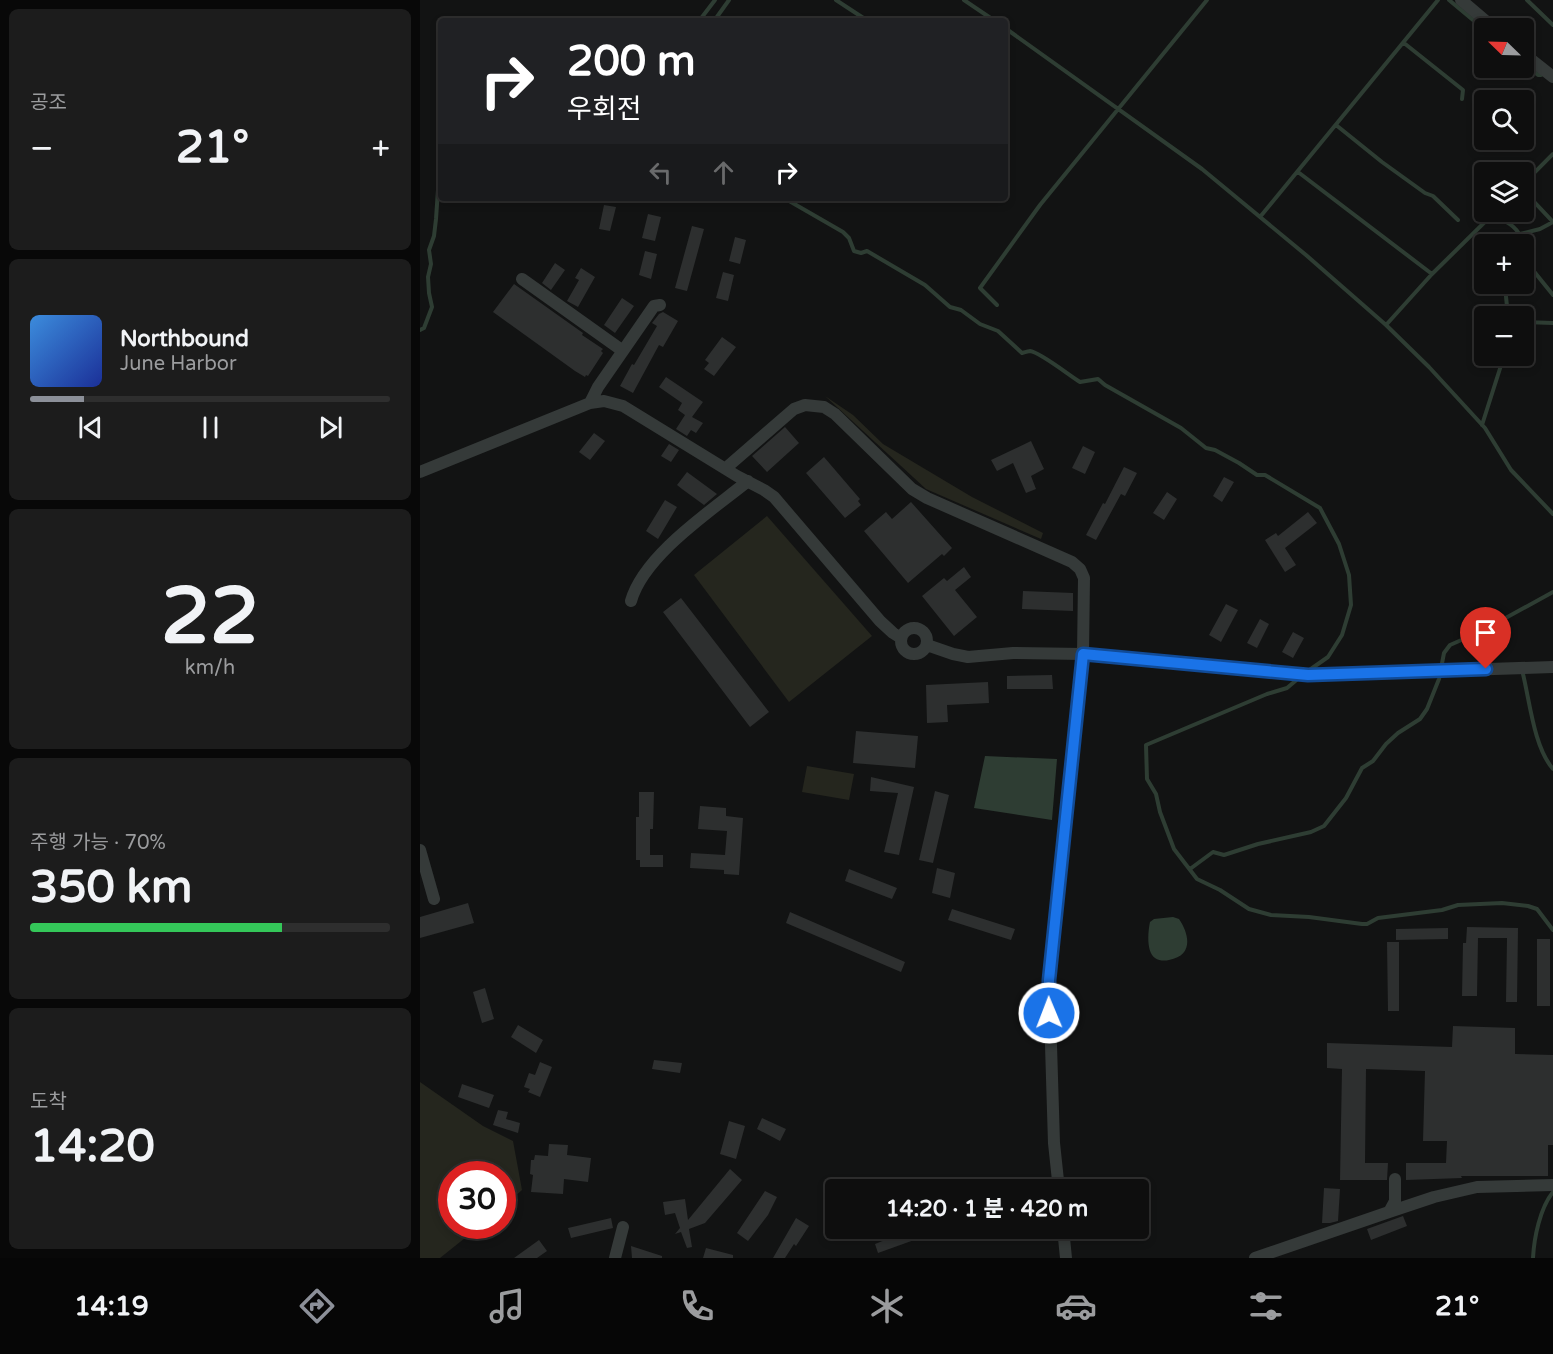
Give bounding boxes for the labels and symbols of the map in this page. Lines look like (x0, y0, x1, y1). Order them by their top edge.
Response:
north arrow (1474, 18, 1534, 78)
pin (1460, 607, 1511, 669)
position arrow (1017, 981, 1081, 1045)
speed limit sign: 30 (438, 1161, 516, 1239)

